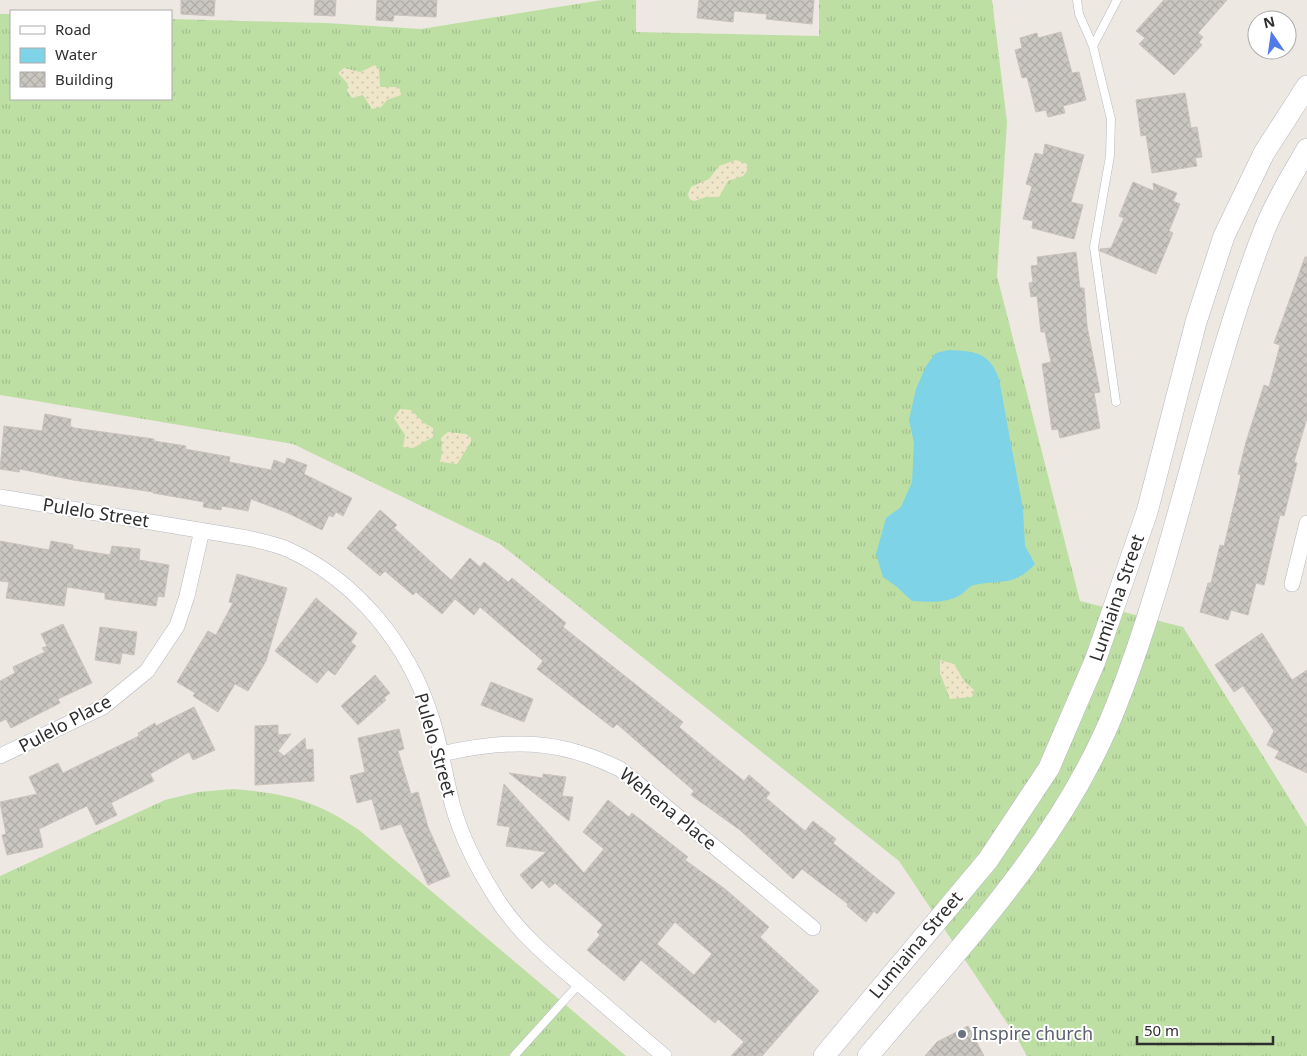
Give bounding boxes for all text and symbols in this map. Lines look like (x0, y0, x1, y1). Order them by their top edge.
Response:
legend (10, 10, 172, 100)
north arrow (1247, 10, 1297, 60)
text: N (1261, 11, 1277, 32)
text: Road (55, 19, 91, 39)
text: Water (55, 44, 97, 64)
text: Building (55, 69, 113, 89)
street label: Pulelo Street (41, 492, 152, 532)
street label: Lumiaina Street (1083, 530, 1149, 664)
street label: Pulelo Place (14, 689, 115, 758)
street label: Pulelo Street (410, 690, 462, 800)
street label: Wehena Place (615, 762, 722, 855)
street label: Lumiaina Street (863, 885, 967, 1003)
scale bar (1137, 1014, 1273, 1046)
text: 50 m (1144, 1020, 1179, 1040)
place label: Inspire church (972, 1021, 1093, 1045)
marker: Inspire church (956, 1028, 968, 1040)

